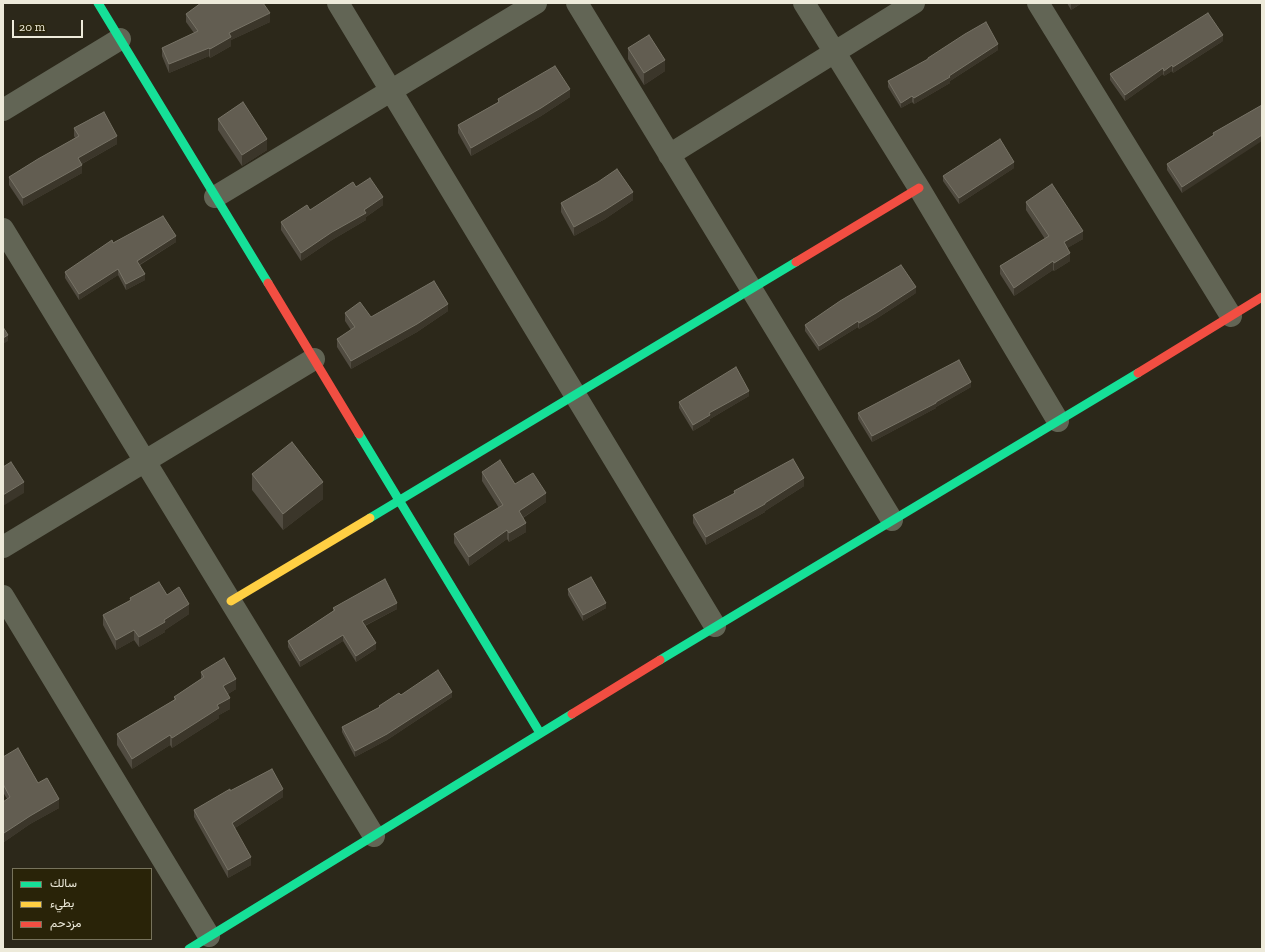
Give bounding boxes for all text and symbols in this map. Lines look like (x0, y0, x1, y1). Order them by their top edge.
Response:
scale bar (14, 12, 85, 38)
text: 20 m (19, 20, 45, 34)
legend (12, 868, 152, 940)
text: سالك (50, 876, 77, 890)
text: بطيء (50, 896, 74, 910)
text: مزدحم (50, 916, 81, 930)

